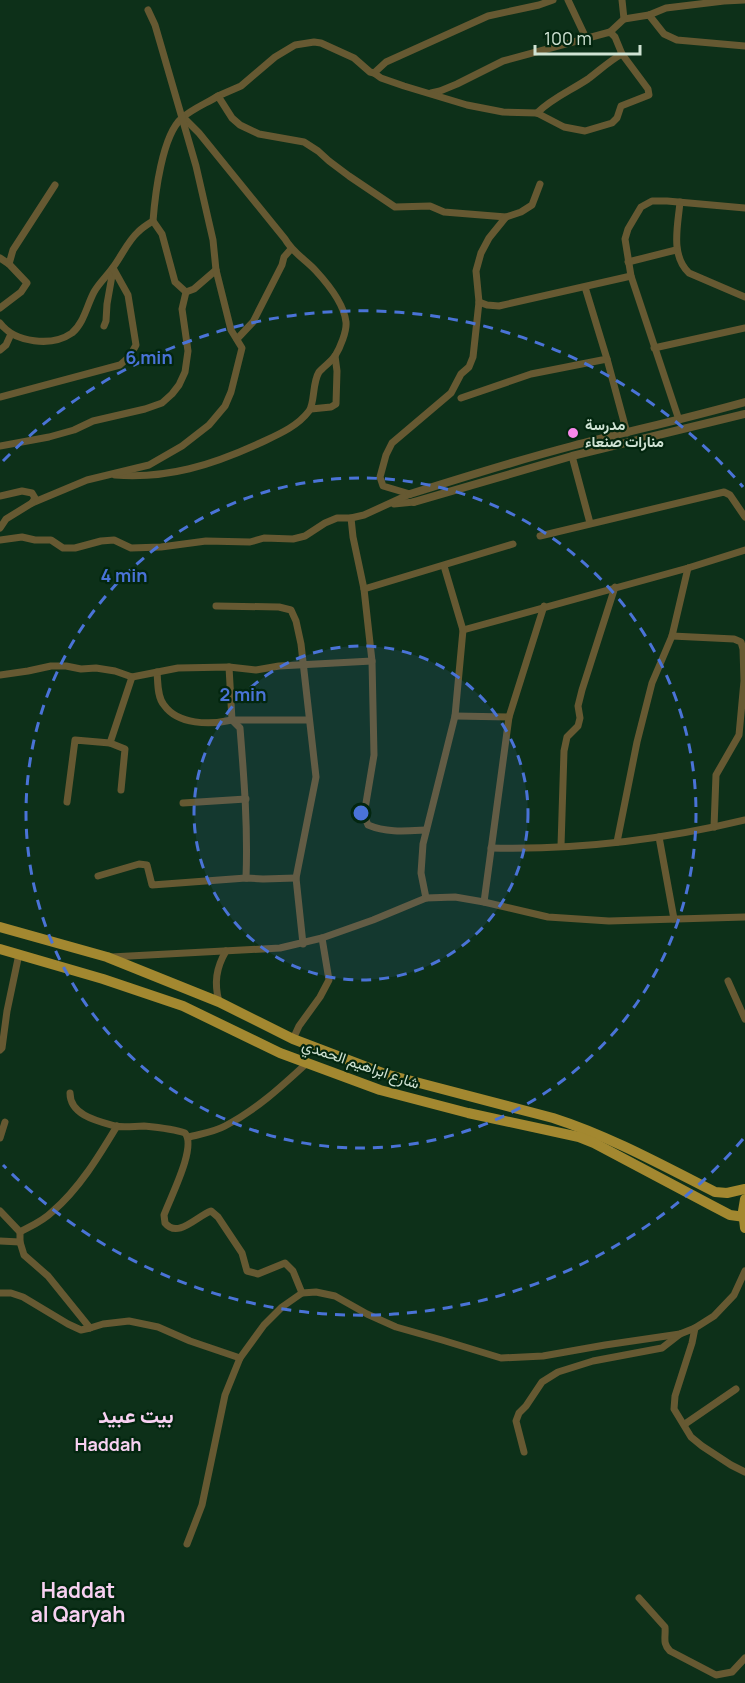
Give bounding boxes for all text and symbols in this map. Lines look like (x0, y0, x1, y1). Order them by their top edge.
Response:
scale bar (535, 18, 640, 56)
text: 100 m (544, 26, 592, 50)
text: 6 min (125, 345, 173, 369)
place label: مدرسة منارات صنعاء (585, 414, 664, 452)
marker: مدرسة منارات صنعاء (566, 426, 580, 440)
text: 4 min (100, 563, 148, 587)
text: 2 min (220, 682, 266, 706)
centre of rings (351, 803, 371, 823)
street label: شارع ابراهيم الحمدي (299, 1034, 423, 1097)
district label: بيت عبيد (98, 1401, 174, 1429)
district label: Haddah (74, 1432, 142, 1456)
district label: Haddat al Qaryah (31, 1576, 125, 1628)

